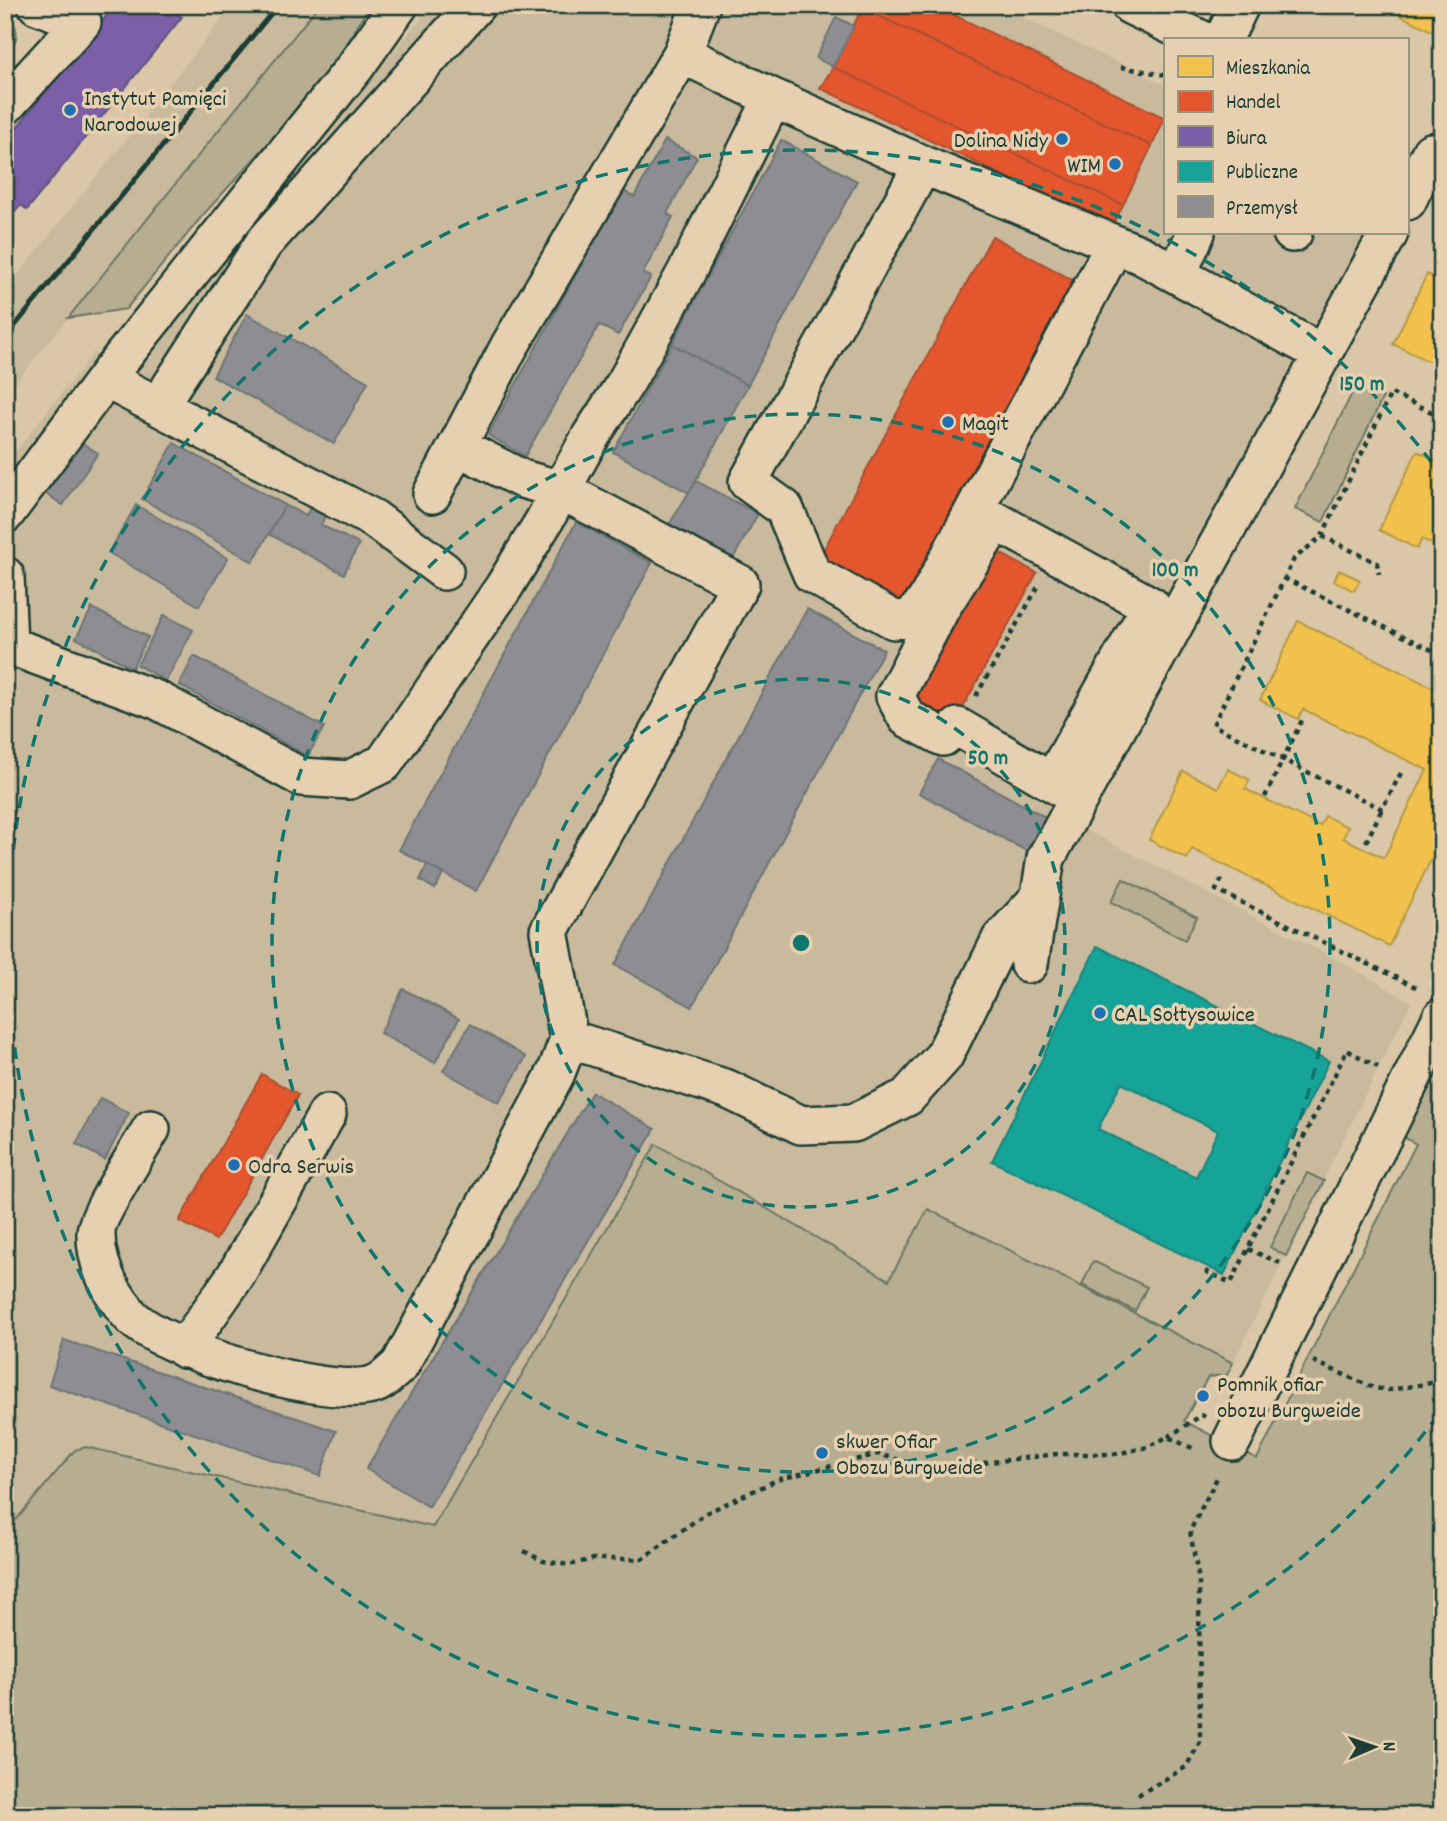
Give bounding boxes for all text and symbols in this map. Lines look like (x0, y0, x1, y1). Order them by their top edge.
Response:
legend (1164, 38, 1408, 234)
text: Mieszkania (1226, 55, 1311, 85)
place label: Instytut Pamięci Narodowej (84, 84, 226, 143)
text: Handel (1226, 89, 1280, 119)
marker: Instytut Pamięci Narodowej (62, 102, 78, 118)
text: Biura (1226, 125, 1268, 155)
place label: Dolina Nidy (954, 126, 1049, 159)
marker: Dolina Nidy (1054, 131, 1070, 147)
place label: WIM (1067, 151, 1101, 184)
marker: WIM (1107, 156, 1123, 172)
text: Publiczne (1226, 159, 1298, 189)
text: Przemysł (1226, 195, 1298, 225)
text: 150 m (1339, 371, 1385, 401)
place label: Magit (962, 409, 1009, 442)
marker: Magit (940, 414, 956, 430)
text: 100 m (1152, 557, 1198, 587)
text: 50 m (968, 745, 1008, 775)
centre of rings (789, 931, 813, 955)
place label: CAL Sołtysowice (1114, 1000, 1255, 1033)
marker: CAL Sołtysowice (1092, 1005, 1108, 1021)
place label: Odra Serwis (248, 1152, 354, 1185)
marker: Odra Serwis (226, 1157, 242, 1173)
place label: Pomnik ofiar obozu Burgweide (1217, 1370, 1361, 1429)
marker: Pomnik ofiar obozu Burgweide (1195, 1388, 1211, 1404)
place label: skwer Ofiar Obozu Burgweide (836, 1427, 983, 1486)
marker: skwer Ofiar Obozu Burgweide (814, 1445, 830, 1461)
north arrow (1338, 1713, 1408, 1783)
text: N (1374, 1741, 1401, 1752)

